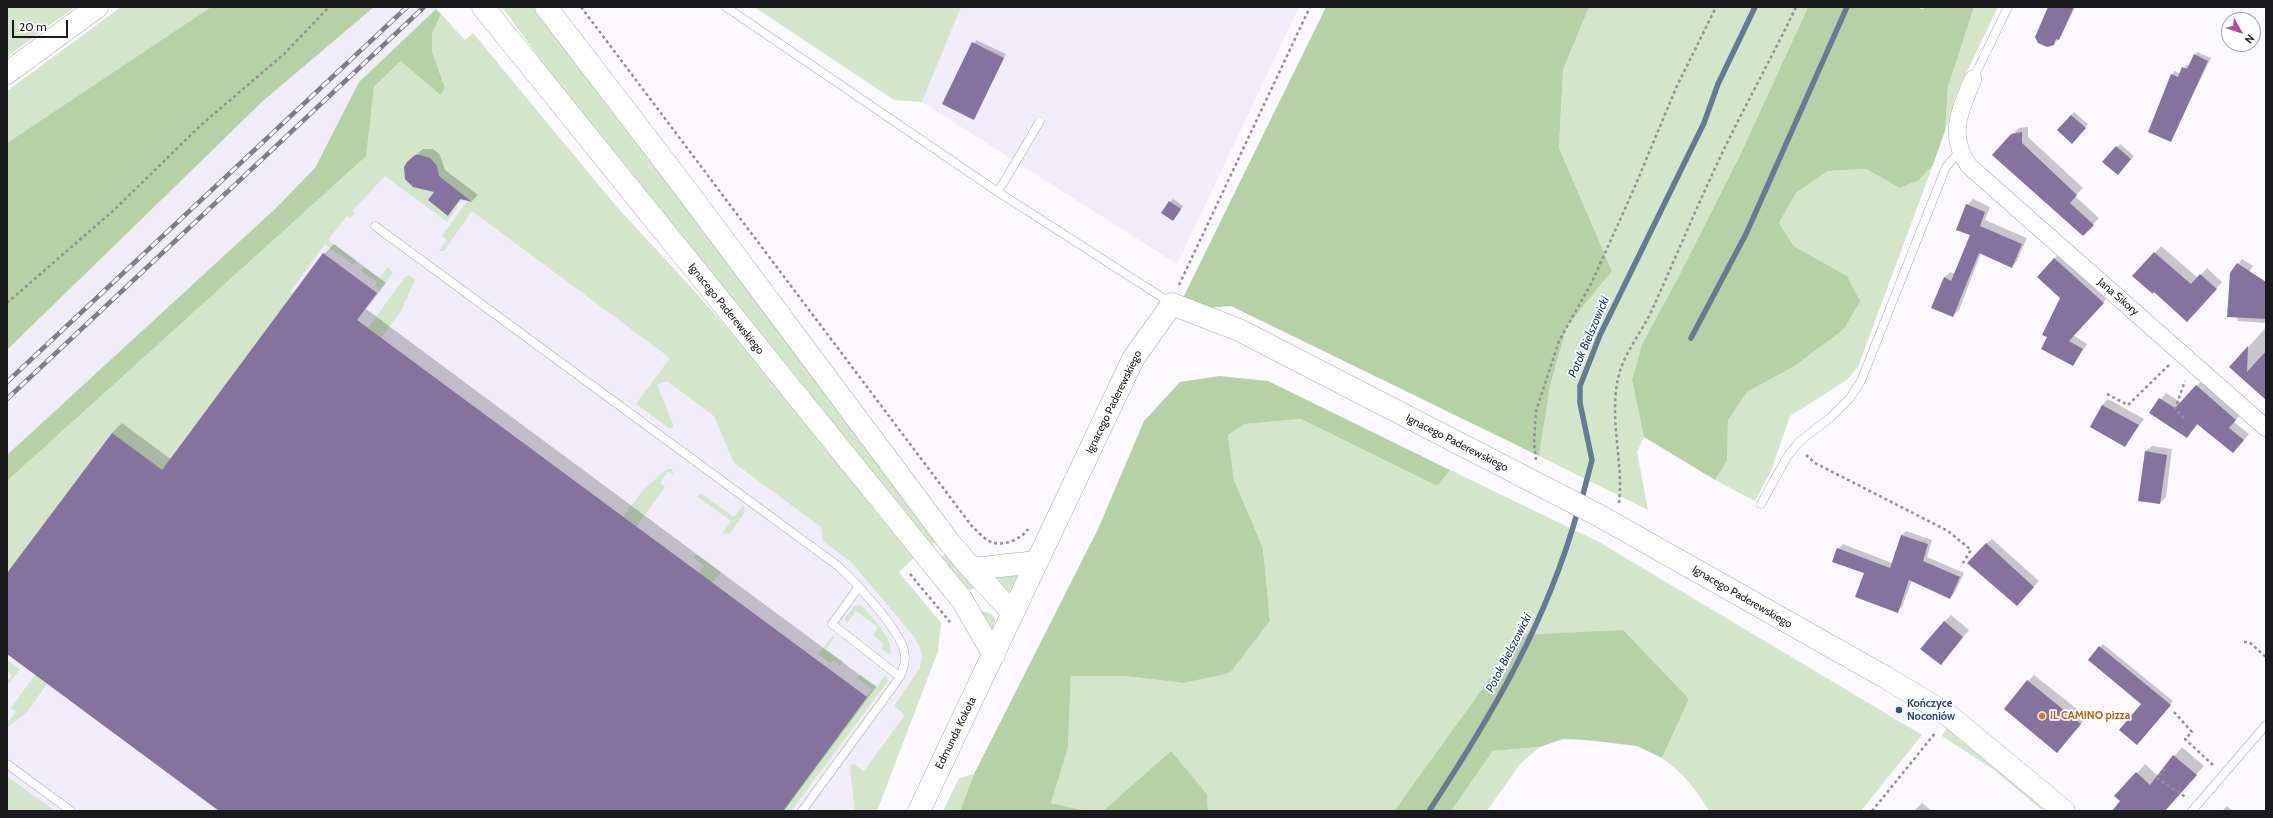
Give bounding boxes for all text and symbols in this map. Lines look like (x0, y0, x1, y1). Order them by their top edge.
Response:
scale bar (14, 12, 70, 38)
north arrow (2221, 12, 2261, 52)
text: 20 m (19, 19, 47, 34)
text: N (2242, 31, 2257, 46)
street label: Ignacego Paderewskiego (685, 261, 767, 357)
street label: Jana Sikory (2095, 276, 2141, 318)
water label: Potok Bielszowicki (1565, 294, 1613, 380)
street label: Ignacego Paderewskiego (1083, 348, 1145, 456)
street label: Ignacego Paderewskiego (1404, 411, 1510, 475)
street label: Ignacego Paderewskiego (1690, 563, 1794, 631)
water label: Potok Bielszowicki (1483, 611, 1535, 695)
street label: Edmunda Kokota (933, 695, 979, 771)
place label: Kończyce Noconiów (1907, 697, 1955, 723)
marker: Kończyce Noconiów (1894, 705, 1904, 715)
place label: IL CAMINO pizza (2050, 709, 2130, 723)
marker: IL CAMINO pizza (2037, 711, 2047, 721)

